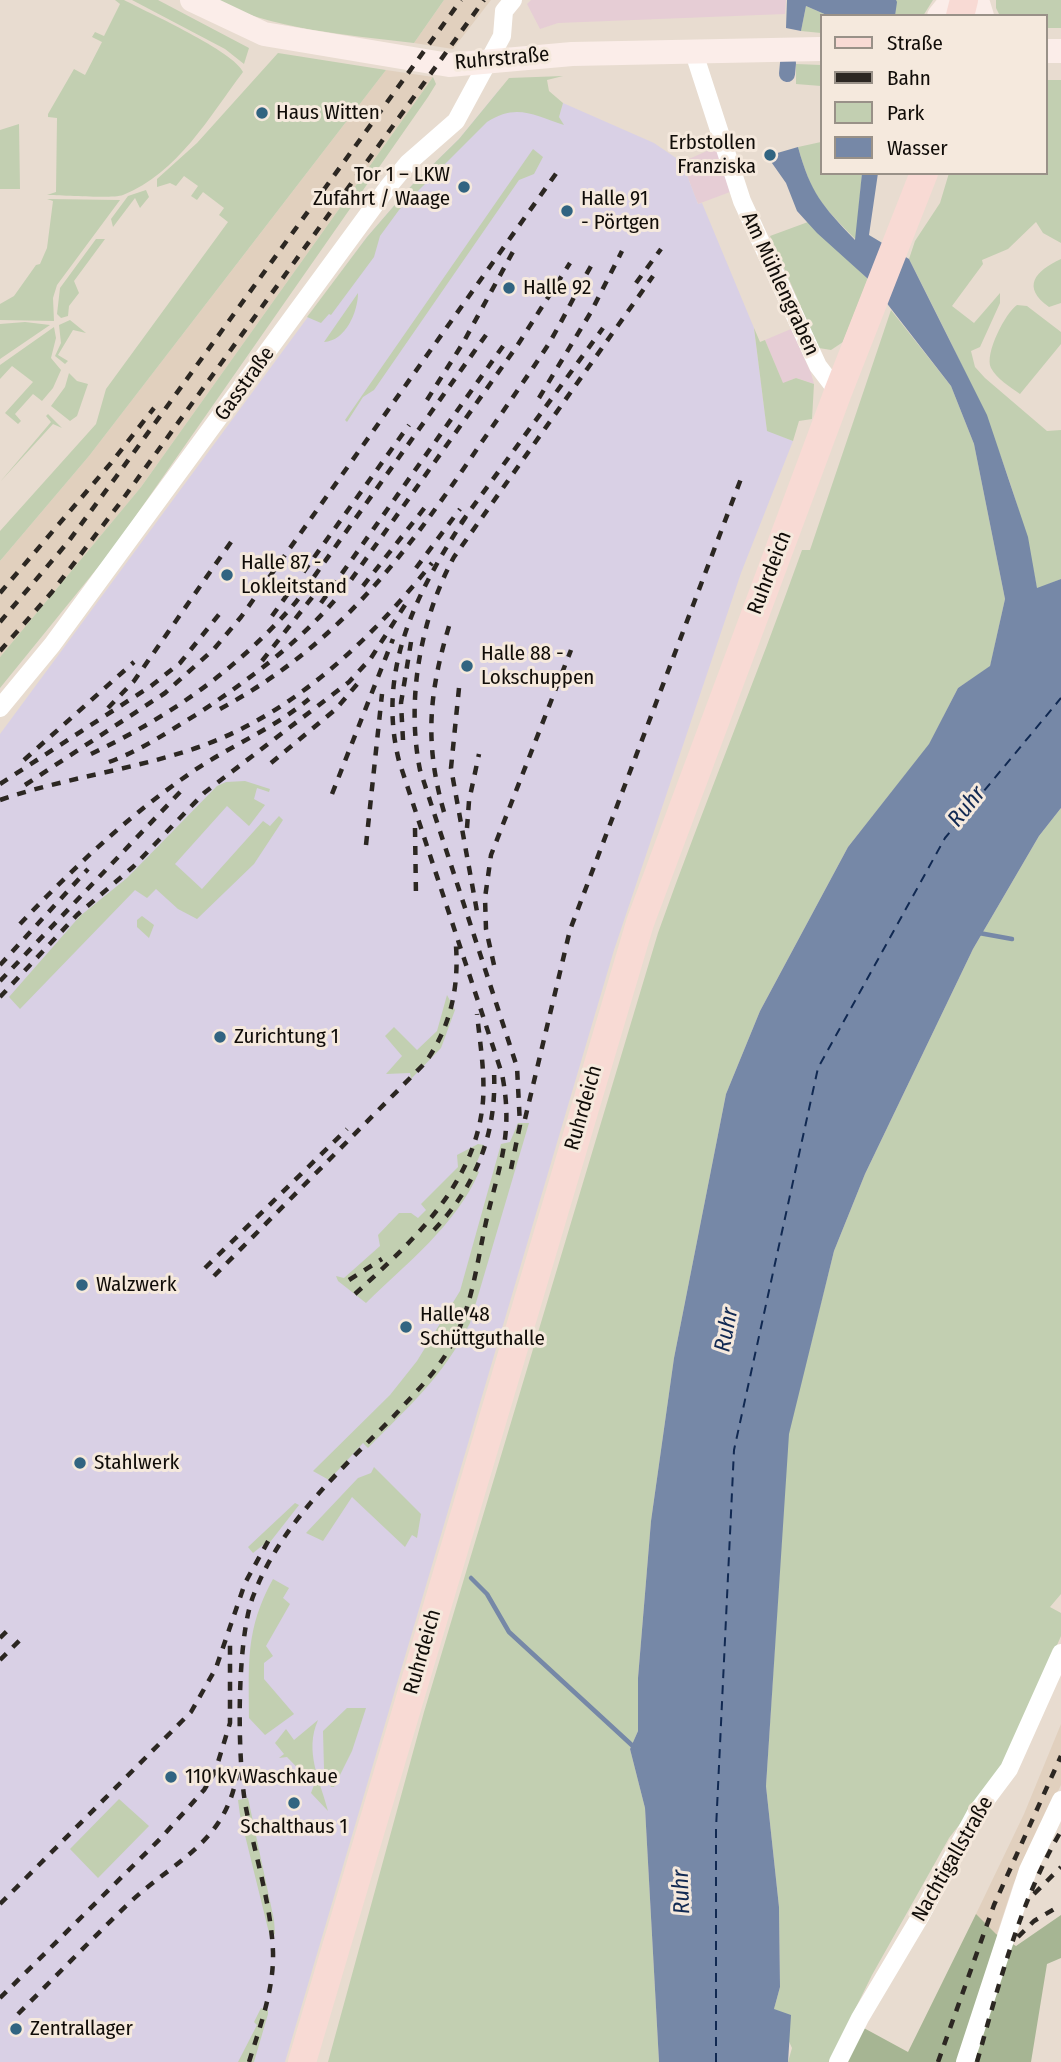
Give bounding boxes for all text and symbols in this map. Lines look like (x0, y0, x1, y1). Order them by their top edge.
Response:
legend (820, 14, 1047, 175)
text: Straße (887, 30, 943, 56)
street label: Ruhrstraße (454, 42, 550, 76)
text: Bahn (887, 65, 931, 91)
place label: Haus Witten (276, 100, 380, 126)
text: Park (887, 100, 924, 126)
marker: Haus Witten (254, 105, 270, 121)
place label: Erbstollen Franziska (669, 130, 756, 180)
text: Wasser (887, 135, 948, 161)
marker: Erbstollen Franziska (762, 147, 778, 163)
place label: Tor 1 – LKW Zufahrt / Waage (313, 162, 450, 212)
marker: Tor 1 – LKW Zufahrt / Waage (456, 179, 472, 195)
place label: Halle 91 - Pörtgen (581, 186, 660, 236)
marker: Halle 91 - Pörtgen (559, 203, 575, 219)
street label: Am Mühlengraben (736, 208, 824, 360)
place label: Halle 92 (523, 275, 591, 301)
marker: Halle 92 (501, 280, 517, 296)
street label: Gasstraße (210, 342, 280, 426)
street label: Ruhrdeich (743, 528, 797, 618)
place label: Halle 87 - Lokleitstand (241, 550, 347, 600)
marker: Halle 87 - Lokleitstand (219, 567, 235, 583)
place label: Halle 88 - Lokschuppen (481, 641, 594, 691)
marker: Halle 88 - Lokschuppen (459, 658, 475, 674)
water label: Ruhr (942, 781, 992, 833)
place label: Zurichtung 1 (234, 1024, 339, 1050)
marker: Zurichtung 1 (212, 1029, 228, 1045)
street label: Ruhrdeich (560, 1063, 608, 1153)
place label: Walzwerk (96, 1272, 176, 1298)
marker: Walzwerk (74, 1277, 90, 1293)
place label: Halle 48 Schüttguthalle (420, 1302, 545, 1352)
water label: Ruhr (709, 1306, 745, 1354)
marker: Halle 48 Schüttguthalle (398, 1319, 414, 1335)
place label: Stahlwerk (94, 1450, 179, 1476)
marker: Stahlwerk (72, 1455, 88, 1471)
street label: Ruhrdeich (399, 1607, 447, 1697)
place label: 110 kV Waschkaue (185, 1764, 338, 1790)
marker: 110 kV Waschkaue (163, 1769, 179, 1785)
street label: Nachtigallstraße (907, 1792, 999, 1926)
marker: Schalthaus 1 (286, 1795, 302, 1811)
place label: Schalthaus 1 (240, 1814, 348, 1840)
water label: Ruhr (667, 1869, 697, 1915)
place label: Zentrallager (30, 2016, 133, 2042)
marker: Zentrallager (8, 2021, 24, 2037)

